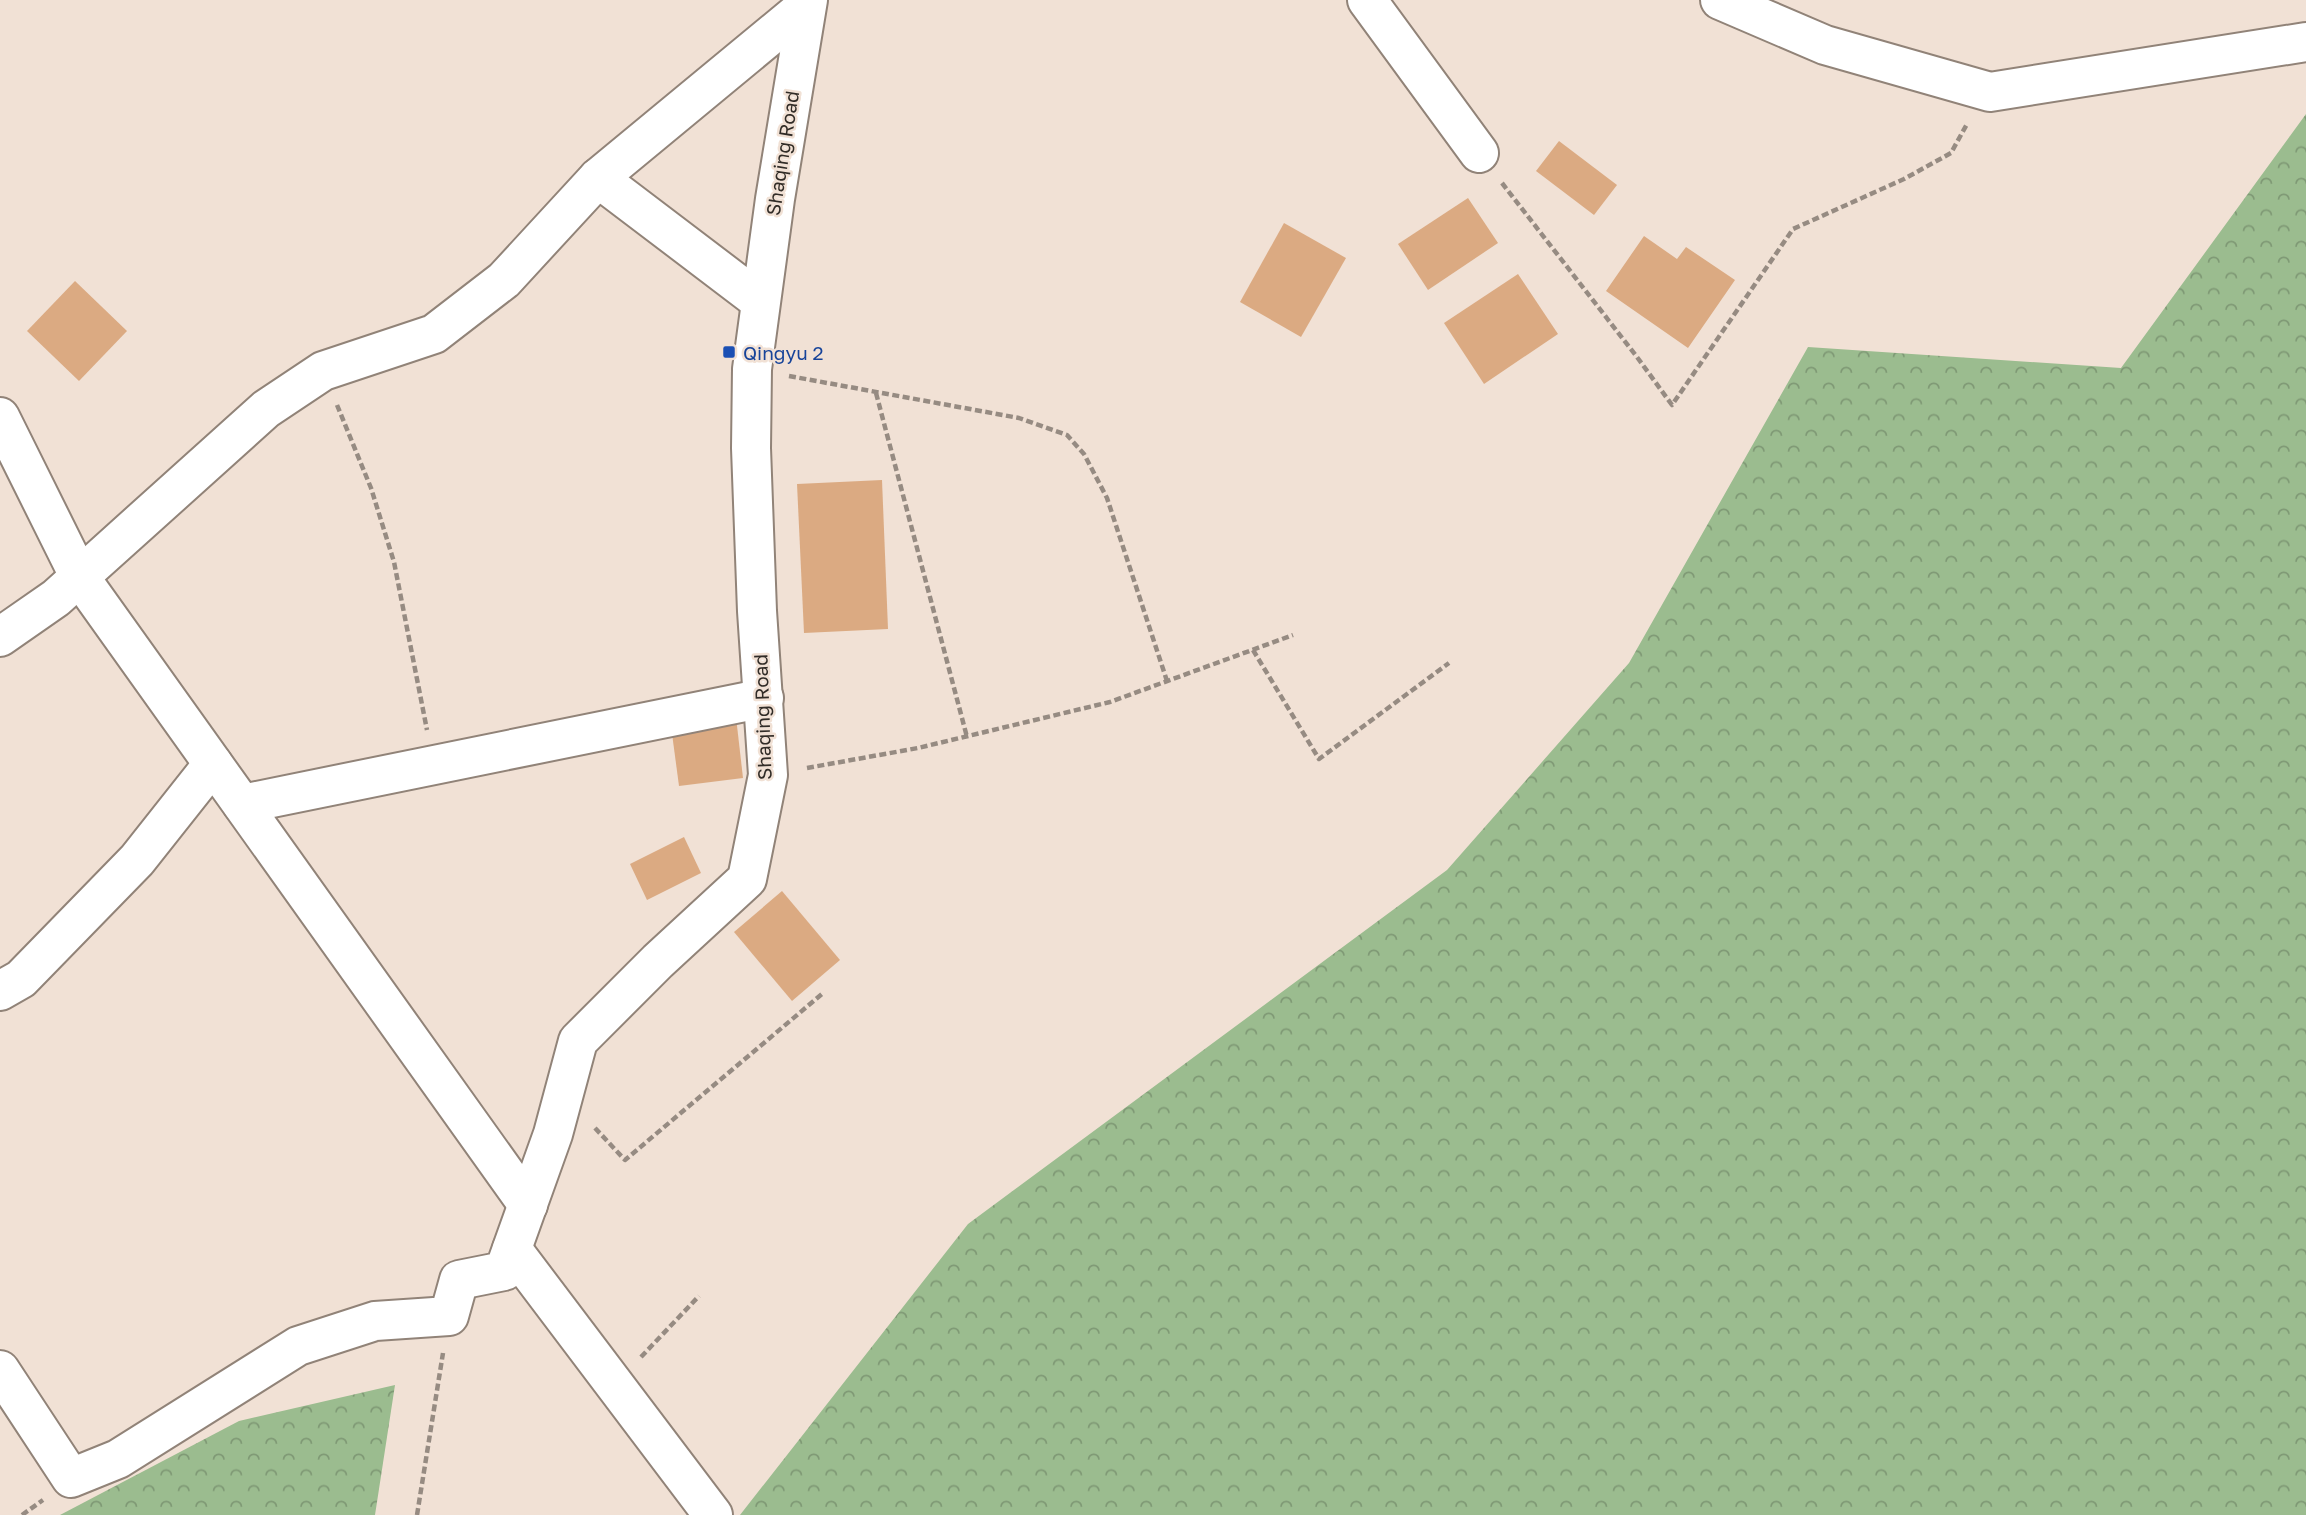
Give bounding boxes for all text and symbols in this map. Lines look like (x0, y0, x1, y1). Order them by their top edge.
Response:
street label: Shaqing Road (761, 89, 803, 217)
place label: Qingyu 2 (743, 341, 823, 364)
marker: Qingyu 2 (721, 344, 737, 360)
street label: Shaqing Road (748, 654, 776, 780)

